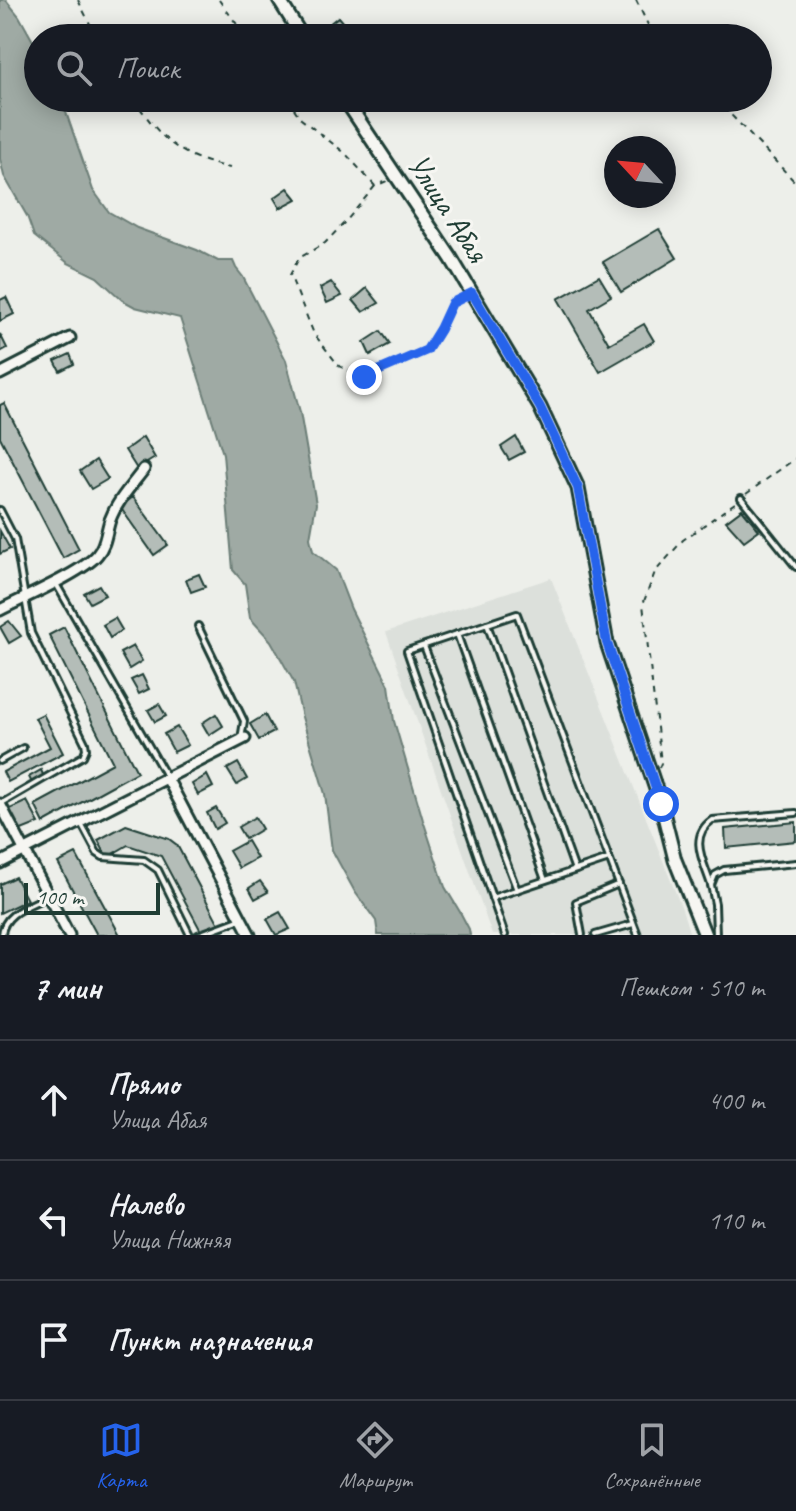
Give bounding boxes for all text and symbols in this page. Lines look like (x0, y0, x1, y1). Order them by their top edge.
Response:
search box (24, 24, 772, 112)
icon: search (52, 46, 96, 90)
text: Поиск (116, 49, 179, 87)
north arrow (604, 136, 676, 208)
street label: Улица Абая (398, 146, 499, 271)
route end (346, 359, 382, 395)
route start (643, 786, 679, 822)
scale bar (24, 879, 160, 915)
text: 100 m (36, 883, 83, 911)
text: 7 мин (32, 966, 101, 1009)
text: Пешком · 510 m (619, 971, 764, 1004)
text: Прямо (108, 1065, 179, 1103)
icon: ahead (32, 1078, 76, 1122)
text: 400 m (708, 1084, 764, 1117)
text: Улица Абая (108, 1103, 206, 1136)
text: Налево (108, 1185, 184, 1223)
icon: left (32, 1198, 76, 1242)
text: 110 m (708, 1204, 764, 1237)
text: Улица Нижняя (108, 1223, 230, 1256)
icon: arrive (32, 1318, 76, 1362)
text: Пункт назначения (108, 1321, 311, 1359)
tab: Карта (96, 1418, 147, 1494)
tab: Маршрут (339, 1418, 412, 1494)
tab: Сохранённые (604, 1418, 700, 1494)

